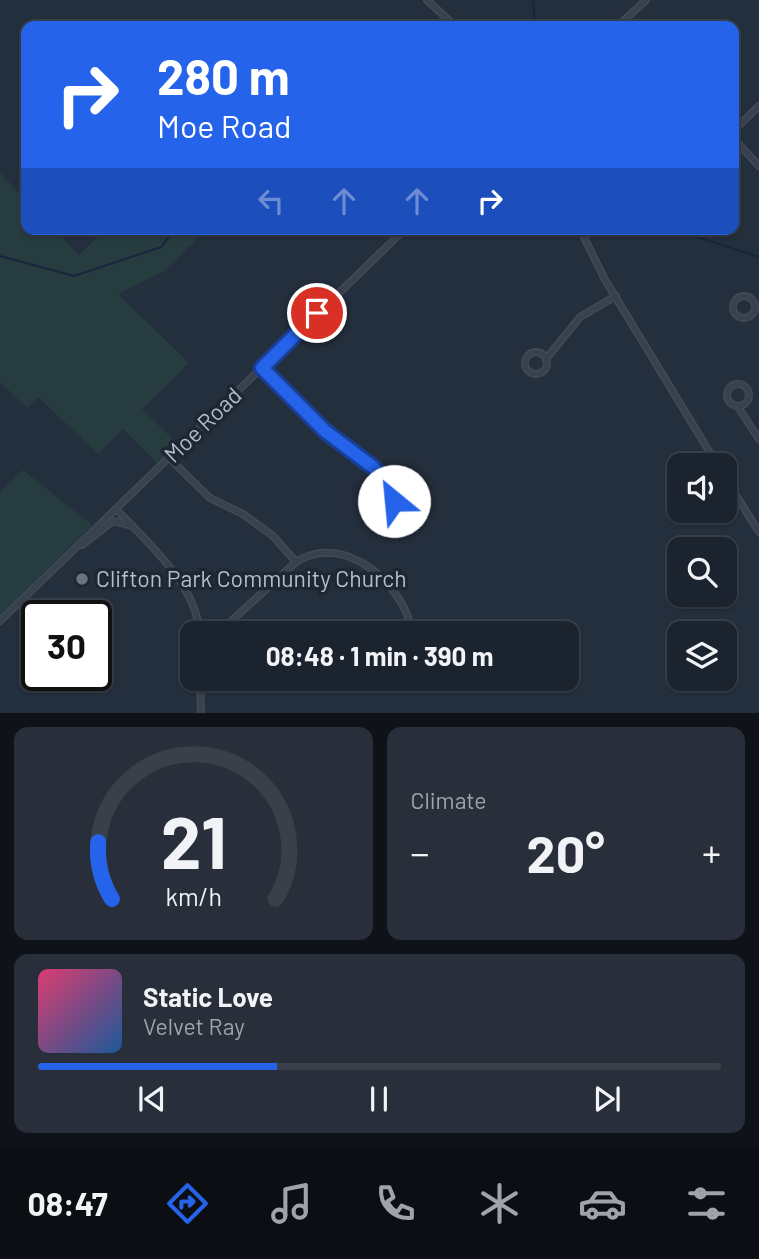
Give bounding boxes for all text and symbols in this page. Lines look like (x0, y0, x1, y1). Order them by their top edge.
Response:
text: 280 m (157, 46, 290, 105)
icon: right (42, 49, 133, 140)
text: Moe Road (157, 106, 292, 144)
icon: left (252, 182, 290, 220)
icon: ahead (325, 182, 363, 220)
icon: ahead (398, 182, 436, 220)
icon: right (471, 182, 509, 220)
pin (287, 283, 347, 343)
icon: arrive (298, 294, 336, 332)
street label: Moe Road (158, 381, 247, 468)
map controls (667, 453, 737, 691)
button: sound (667, 453, 737, 523)
position arrow (357, 464, 431, 538)
button: search (667, 537, 737, 607)
place label: Clifton Park Community Church (96, 564, 407, 592)
marker: Clifton Park Community Church (74, 571, 90, 587)
speed limit sign: 30 (21, 600, 112, 691)
button: layers (667, 621, 737, 691)
text: 08:48 · 1 min · 390 m (266, 640, 493, 671)
text: Climate (411, 786, 487, 814)
text: 21 (160, 797, 226, 885)
text: 20° (527, 821, 605, 883)
text: − (411, 829, 430, 875)
text: + (702, 829, 721, 875)
text: km/h (165, 881, 222, 911)
text: Static Love (143, 981, 273, 1012)
text: Velvet Ray (143, 1012, 245, 1040)
icon: previous (133, 1080, 171, 1118)
icon: pause (360, 1080, 398, 1118)
icon: next (588, 1080, 626, 1118)
icon: directions (163, 1179, 212, 1228)
icon: music (267, 1179, 316, 1228)
icon: phone (371, 1179, 420, 1228)
icon: climate (475, 1179, 524, 1228)
icon: car (578, 1179, 627, 1228)
icon: filters (682, 1179, 731, 1228)
text: 08:47 (27, 1184, 108, 1222)

